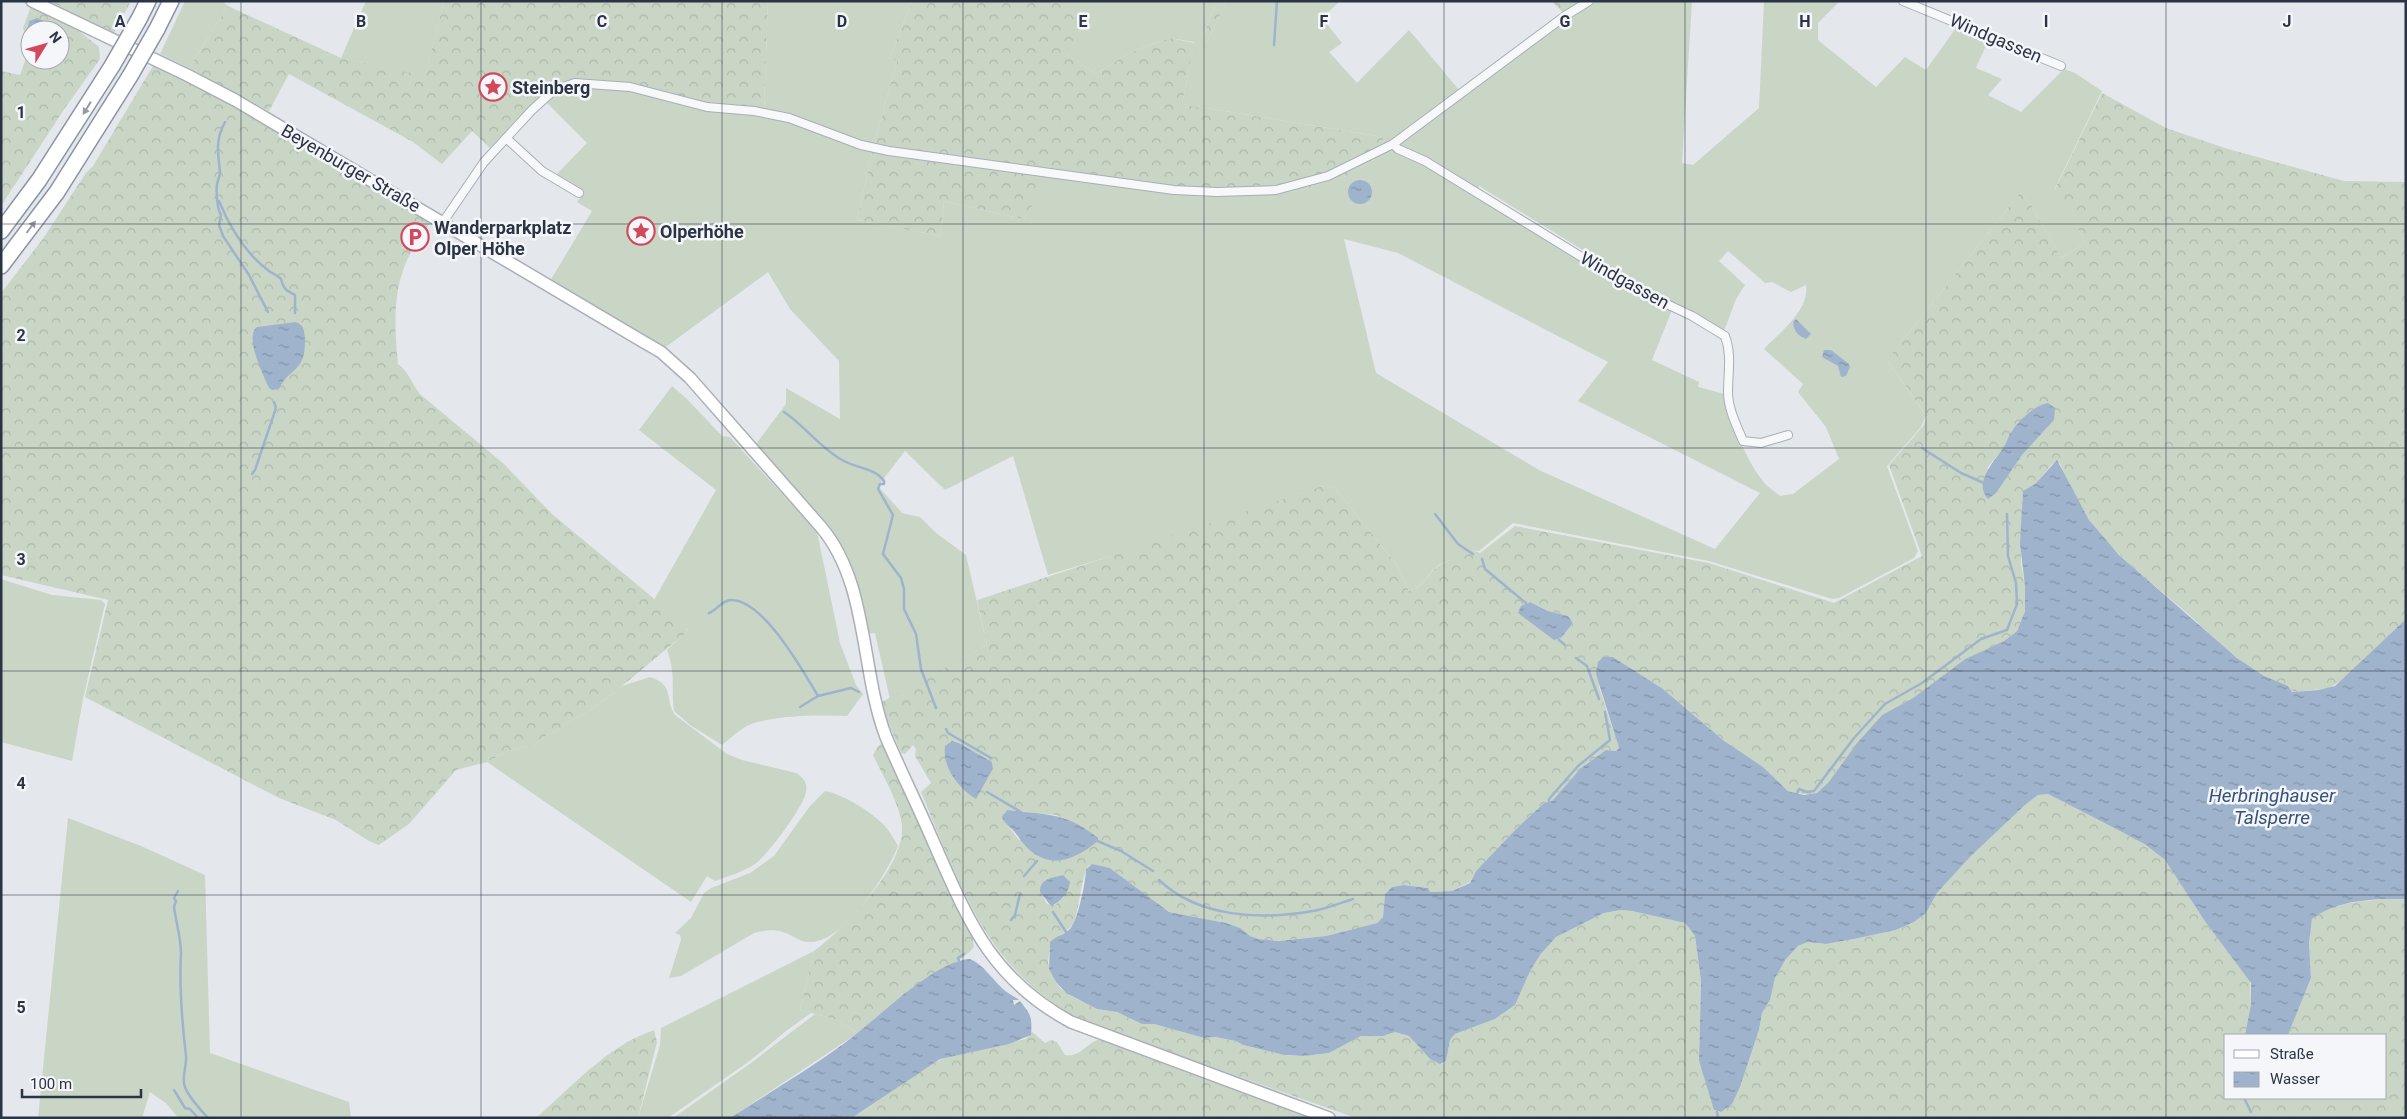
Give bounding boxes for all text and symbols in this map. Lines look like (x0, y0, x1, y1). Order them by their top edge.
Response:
street label: Windgassen (1947, 9, 2045, 67)
text: A (115, 12, 126, 31)
text: B (356, 12, 366, 31)
text: C (597, 12, 607, 31)
text: D (837, 12, 847, 31)
text: E (1079, 12, 1088, 31)
text: F (1320, 12, 1329, 31)
text: G (1560, 12, 1571, 31)
text: H (1799, 12, 1811, 31)
text: I (2044, 12, 2048, 31)
text: J (2283, 12, 2291, 31)
north arrow (20, 20, 70, 70)
text: N (46, 28, 65, 46)
place icon: Steinberg (478, 72, 508, 102)
place label: Steinberg (512, 77, 590, 98)
one-way arrow (82, 101, 91, 114)
text: 1 (16, 103, 26, 122)
street label: Beyenburger Straße (278, 120, 424, 216)
place icon: Olperhöhe (626, 216, 656, 246)
place label: Wanderparkplatz Olper Höhe (434, 217, 571, 259)
one-way arrow (25, 221, 36, 234)
place label: Olperhöhe (660, 221, 744, 242)
parking icon: Wanderparkplatz Olper Höhe (400, 222, 430, 252)
street label: Windgassen (1577, 247, 1673, 313)
text: 2 (16, 326, 26, 345)
text: 3 (16, 550, 26, 569)
text: 4 (16, 774, 26, 793)
water label: Herbringhauser Talsperre (2209, 784, 2336, 829)
text: 5 (16, 998, 26, 1017)
legend (2224, 1034, 2387, 1099)
text: Straße (2270, 1045, 2314, 1063)
scale bar (22, 1066, 141, 1098)
text: Wasser (2270, 1070, 2320, 1088)
text: 100 m (30, 1075, 72, 1093)

